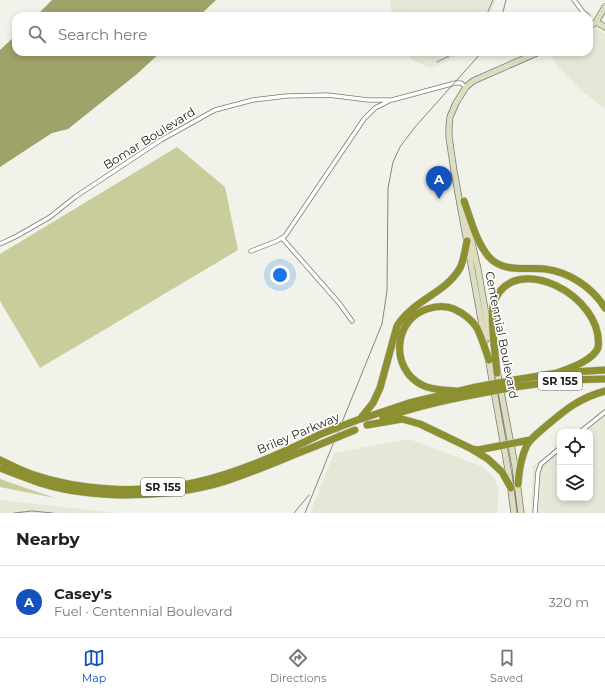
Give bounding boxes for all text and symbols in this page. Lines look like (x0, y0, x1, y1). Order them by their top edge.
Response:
search box (12, 12, 593, 56)
icon: search (26, 23, 48, 45)
text: Search here (58, 25, 147, 44)
street label: Bomar Boulevard (100, 104, 198, 172)
pin: A (426, 166, 452, 199)
your location (270, 265, 290, 285)
street label: Centennial Boulevard (482, 270, 522, 400)
road number: SR 155 (538, 372, 582, 390)
street label: Briley Parkway (255, 409, 342, 457)
map controls (557, 429, 593, 501)
button: locate (557, 429, 593, 465)
button: layers (557, 465, 593, 501)
road number: SR 155 (141, 478, 185, 496)
text: Nearby (16, 529, 80, 549)
text: Casey's (54, 584, 112, 603)
text: A (24, 594, 34, 610)
text: 320 m (549, 594, 589, 610)
text: Fuel · Centennial Boulevard (54, 603, 233, 619)
tab: Map (82, 647, 106, 685)
tab: Directions (270, 647, 326, 685)
tab: Saved (490, 647, 523, 685)

